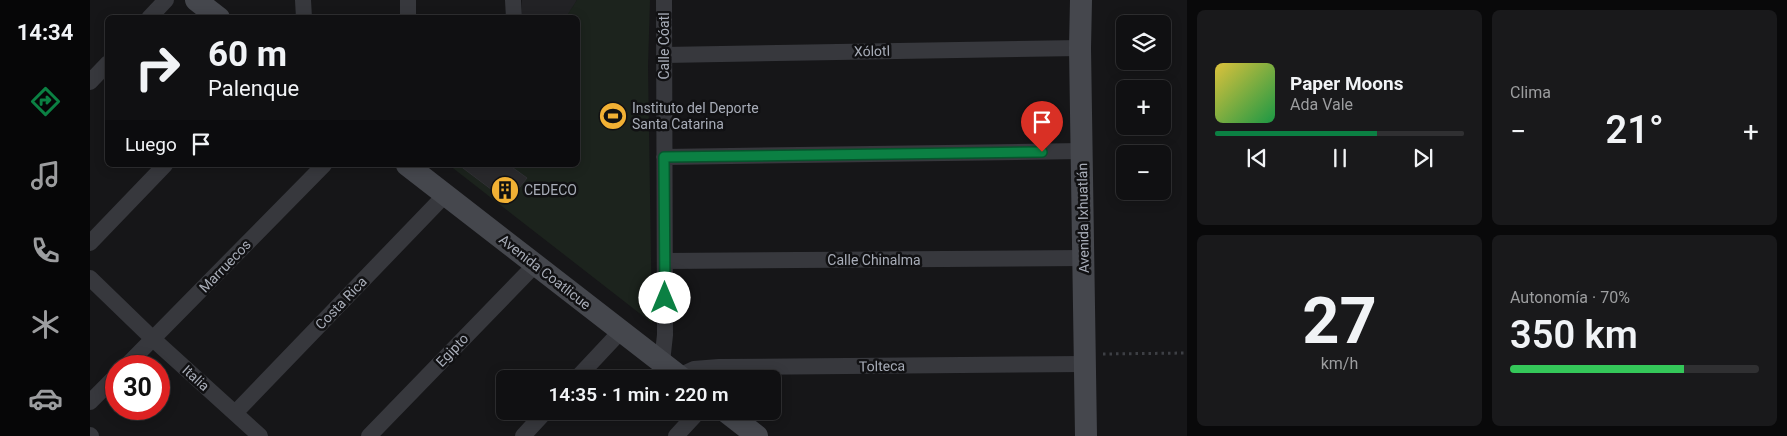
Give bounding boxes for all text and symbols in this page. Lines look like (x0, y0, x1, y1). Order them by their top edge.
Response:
street label: Calle Cóatl (656, 12, 672, 80)
map controls (1116, 15, 1171, 200)
button: layers (1116, 15, 1171, 70)
text: 14:34 (17, 20, 73, 45)
text: 60 m (208, 34, 287, 75)
icon: right (125, 35, 190, 100)
street label: Xólotl (854, 43, 890, 59)
text: Paper Moons (1290, 72, 1403, 95)
text: Palenque (208, 76, 299, 101)
button: + (1116, 80, 1171, 135)
text: Clima (1510, 83, 1551, 102)
icon: directions (28, 84, 63, 119)
text: Ada Vale (1290, 95, 1353, 114)
place label: Instituto del Deporte Santa Catarina (632, 100, 759, 132)
sports icon: Instituto del Deporte Santa Catarina (598, 101, 628, 131)
pin (1021, 101, 1063, 152)
icon: arrive (1028, 108, 1056, 136)
text: 21° (1606, 108, 1664, 152)
text: − (1510, 115, 1526, 148)
text: + (1743, 115, 1759, 148)
icon: arrive (187, 130, 215, 158)
text: Luego (125, 133, 177, 156)
icon: previous (1243, 144, 1271, 172)
icon: pause (1326, 144, 1354, 172)
icon: next (1409, 144, 1437, 172)
button: − (1116, 145, 1171, 200)
icon: music (28, 158, 63, 193)
street label: Avenida Ixhuatlán (1074, 163, 1092, 273)
building icon: CEDECO (490, 175, 520, 205)
place label: CEDECO (524, 182, 577, 198)
street label: Avenida Coatlicue (496, 231, 594, 313)
icon: phone (28, 233, 63, 268)
street label: Marruecos (196, 236, 254, 296)
street label: Calle Chinalma (827, 252, 921, 268)
position arrow (638, 271, 690, 323)
street label: Costa Rica (312, 273, 370, 333)
text: 27 (1302, 283, 1377, 359)
text: Autonomía · 70% (1510, 288, 1630, 307)
icon: climate (28, 307, 63, 342)
text: 350 km (1510, 313, 1638, 357)
street label: Egipto (433, 330, 471, 370)
text: km/h (1321, 354, 1358, 373)
speed limit sign: 30 (105, 355, 170, 420)
street label: Tolteca (859, 358, 905, 374)
street label: Italia (179, 362, 213, 394)
icon: car (28, 381, 63, 416)
text: 14:35 · 1 min · 220 m (548, 383, 729, 406)

